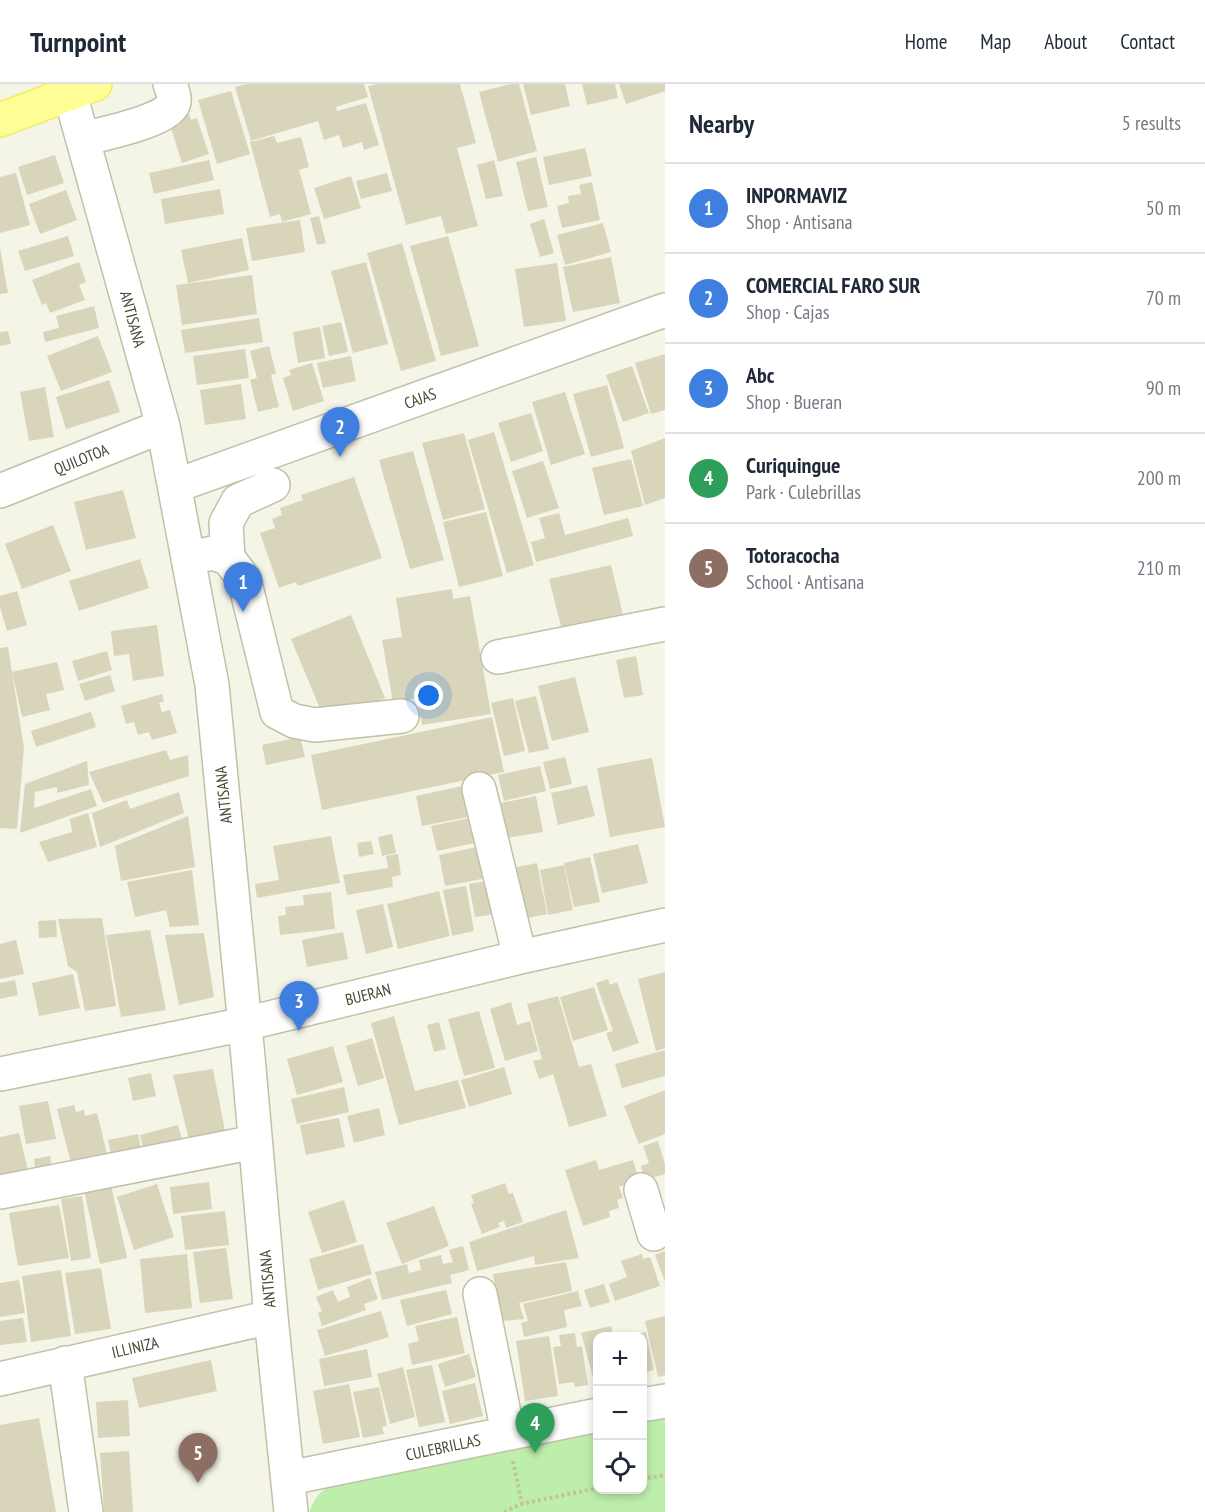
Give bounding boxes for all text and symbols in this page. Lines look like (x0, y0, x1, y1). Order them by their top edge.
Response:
text: Turnpoint (30, 23, 126, 60)
text: Home (905, 28, 947, 55)
text: Map (980, 28, 1011, 55)
text: About (1044, 28, 1087, 55)
text: Contact (1120, 28, 1175, 55)
text: Nearby (689, 107, 754, 140)
text: 5 results (1122, 110, 1181, 136)
text: INPORMAVIZ (746, 181, 847, 209)
text: 1 (704, 195, 713, 221)
text: 50 m (1146, 195, 1181, 221)
text: Shop · Antisana (746, 209, 853, 235)
text: COMERCIAL FARO SUR (746, 271, 921, 299)
text: 2 (704, 285, 713, 311)
text: 70 m (1146, 285, 1181, 311)
street label: ANTISANA (116, 289, 150, 350)
text: Shop · Cajas (746, 299, 829, 325)
text: Abc (746, 361, 774, 389)
text: 3 (704, 375, 713, 401)
text: 90 m (1146, 375, 1181, 401)
street label: CAJAS (401, 383, 439, 413)
text: Shop · Bueran (746, 389, 842, 415)
pin: 2 (320, 408, 360, 457)
street label: QUILOTOA (51, 439, 112, 479)
text: Curiquingue (746, 451, 840, 479)
text: 4 (704, 465, 713, 491)
text: 200 m (1137, 465, 1181, 491)
text: Park · Culebrillas (746, 479, 861, 505)
text: Totoracocha (746, 541, 840, 569)
text: 5 (704, 555, 713, 581)
text: 210 m (1137, 555, 1181, 581)
pin: 1 (224, 562, 262, 612)
text: School · Antisana (746, 569, 864, 595)
your location (414, 681, 443, 710)
street label: ANTISANA (210, 765, 236, 825)
street label: BUERAN (343, 979, 393, 1009)
pin: 3 (280, 982, 318, 1031)
street label: ANTISANA (254, 1249, 279, 1309)
street label: ILLINIZA (110, 1332, 161, 1362)
map controls (593, 1332, 647, 1494)
button: + (593, 1332, 647, 1386)
button: − (593, 1386, 647, 1440)
pin: 4 (516, 1404, 554, 1453)
street label: CULEBRILLAS (404, 1429, 482, 1465)
pin: 5 (178, 1434, 218, 1483)
button: locate (593, 1440, 647, 1494)

